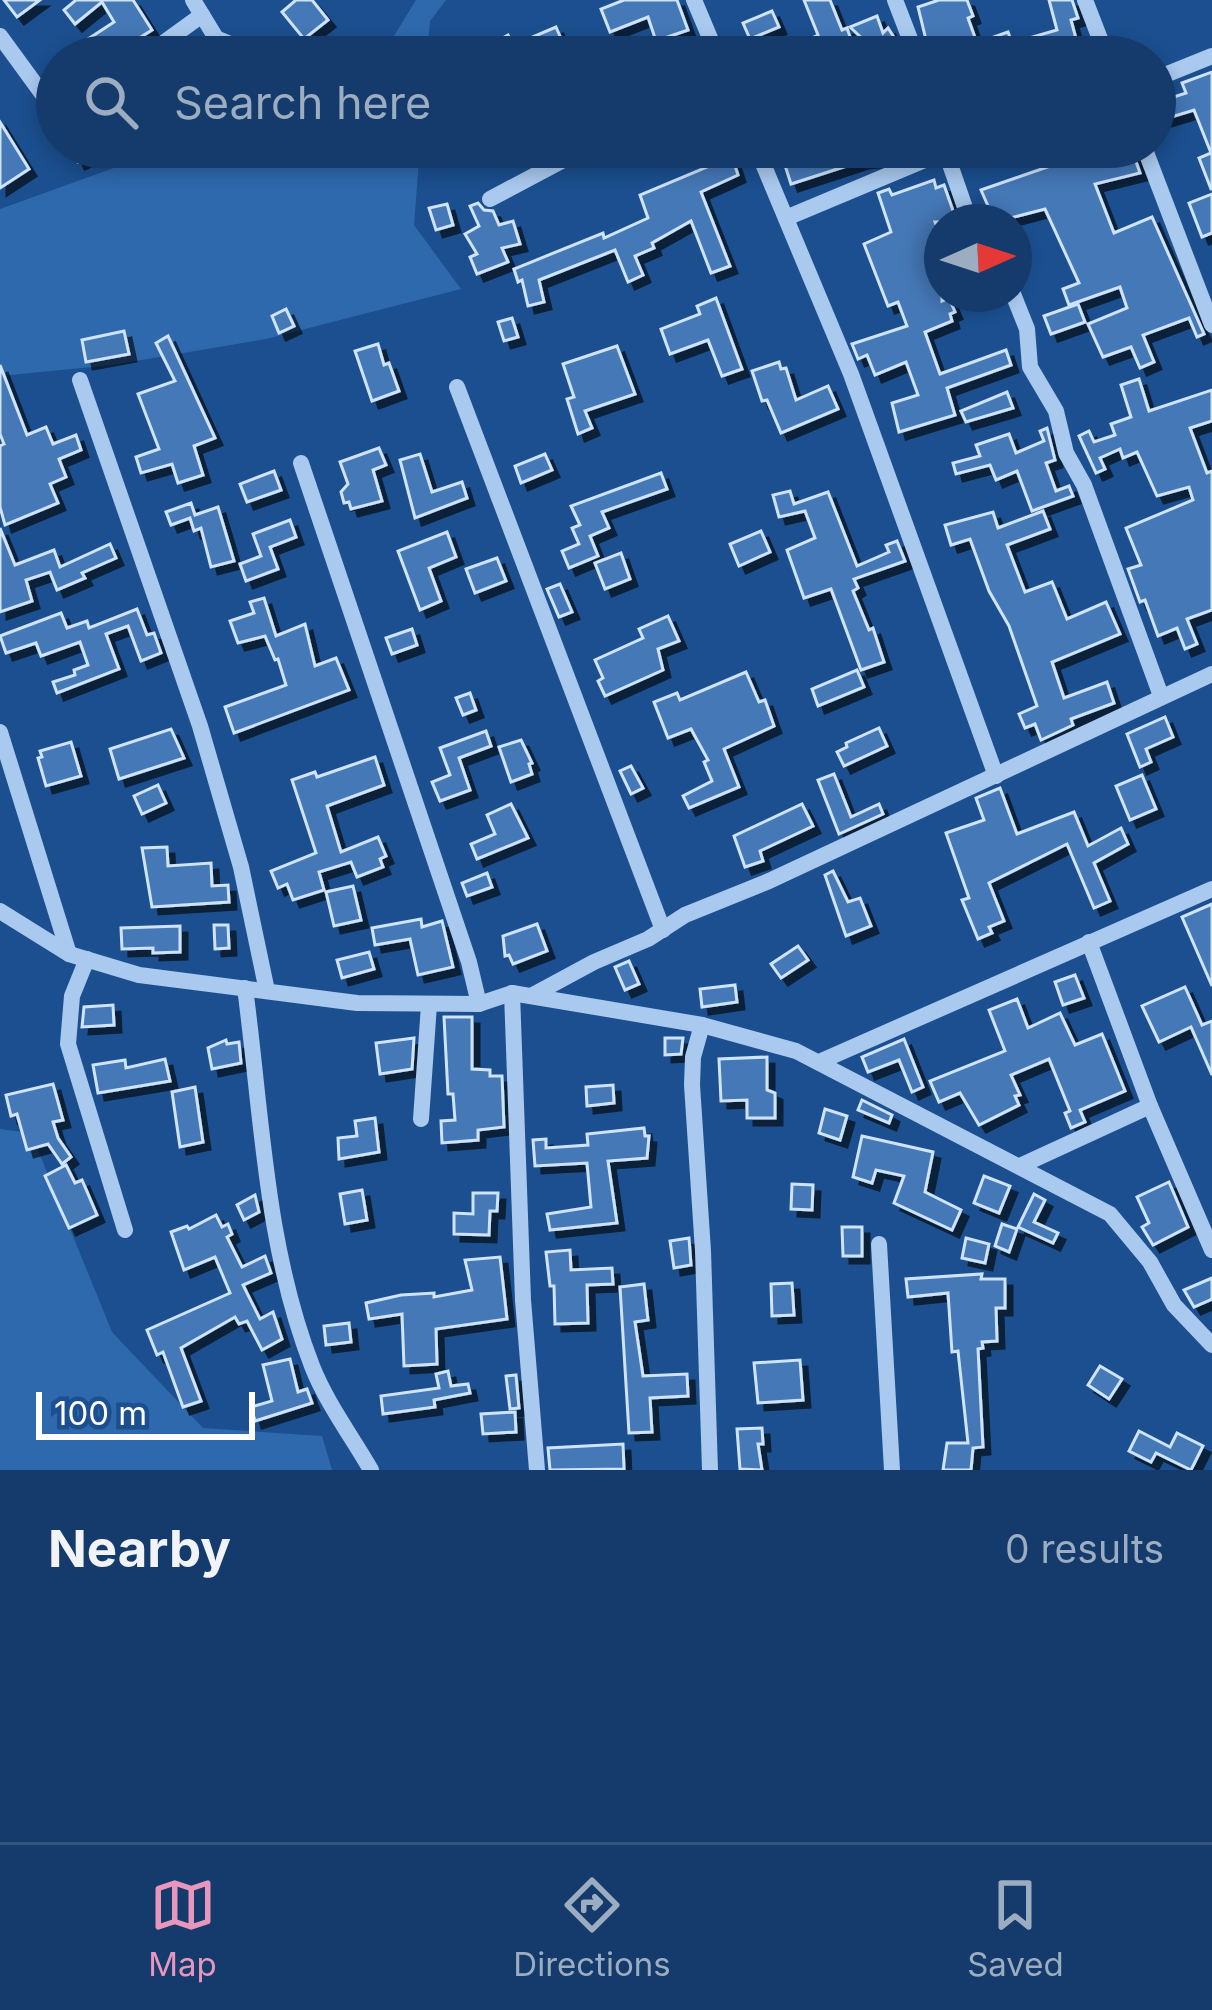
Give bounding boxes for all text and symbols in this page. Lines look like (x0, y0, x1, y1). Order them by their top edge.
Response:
search box (36, 36, 1176, 168)
icon: search (78, 69, 144, 135)
text: Search here (174, 75, 431, 130)
north arrow (924, 204, 1032, 312)
scale bar (36, 1386, 255, 1439)
text: 100 m (54, 1393, 147, 1433)
text: Nearby (48, 1518, 231, 1579)
text: 0 results (1005, 1525, 1164, 1572)
tab: Map (148, 1872, 217, 1984)
tab: Directions (513, 1872, 671, 1984)
tab: Saved (967, 1872, 1064, 1984)

